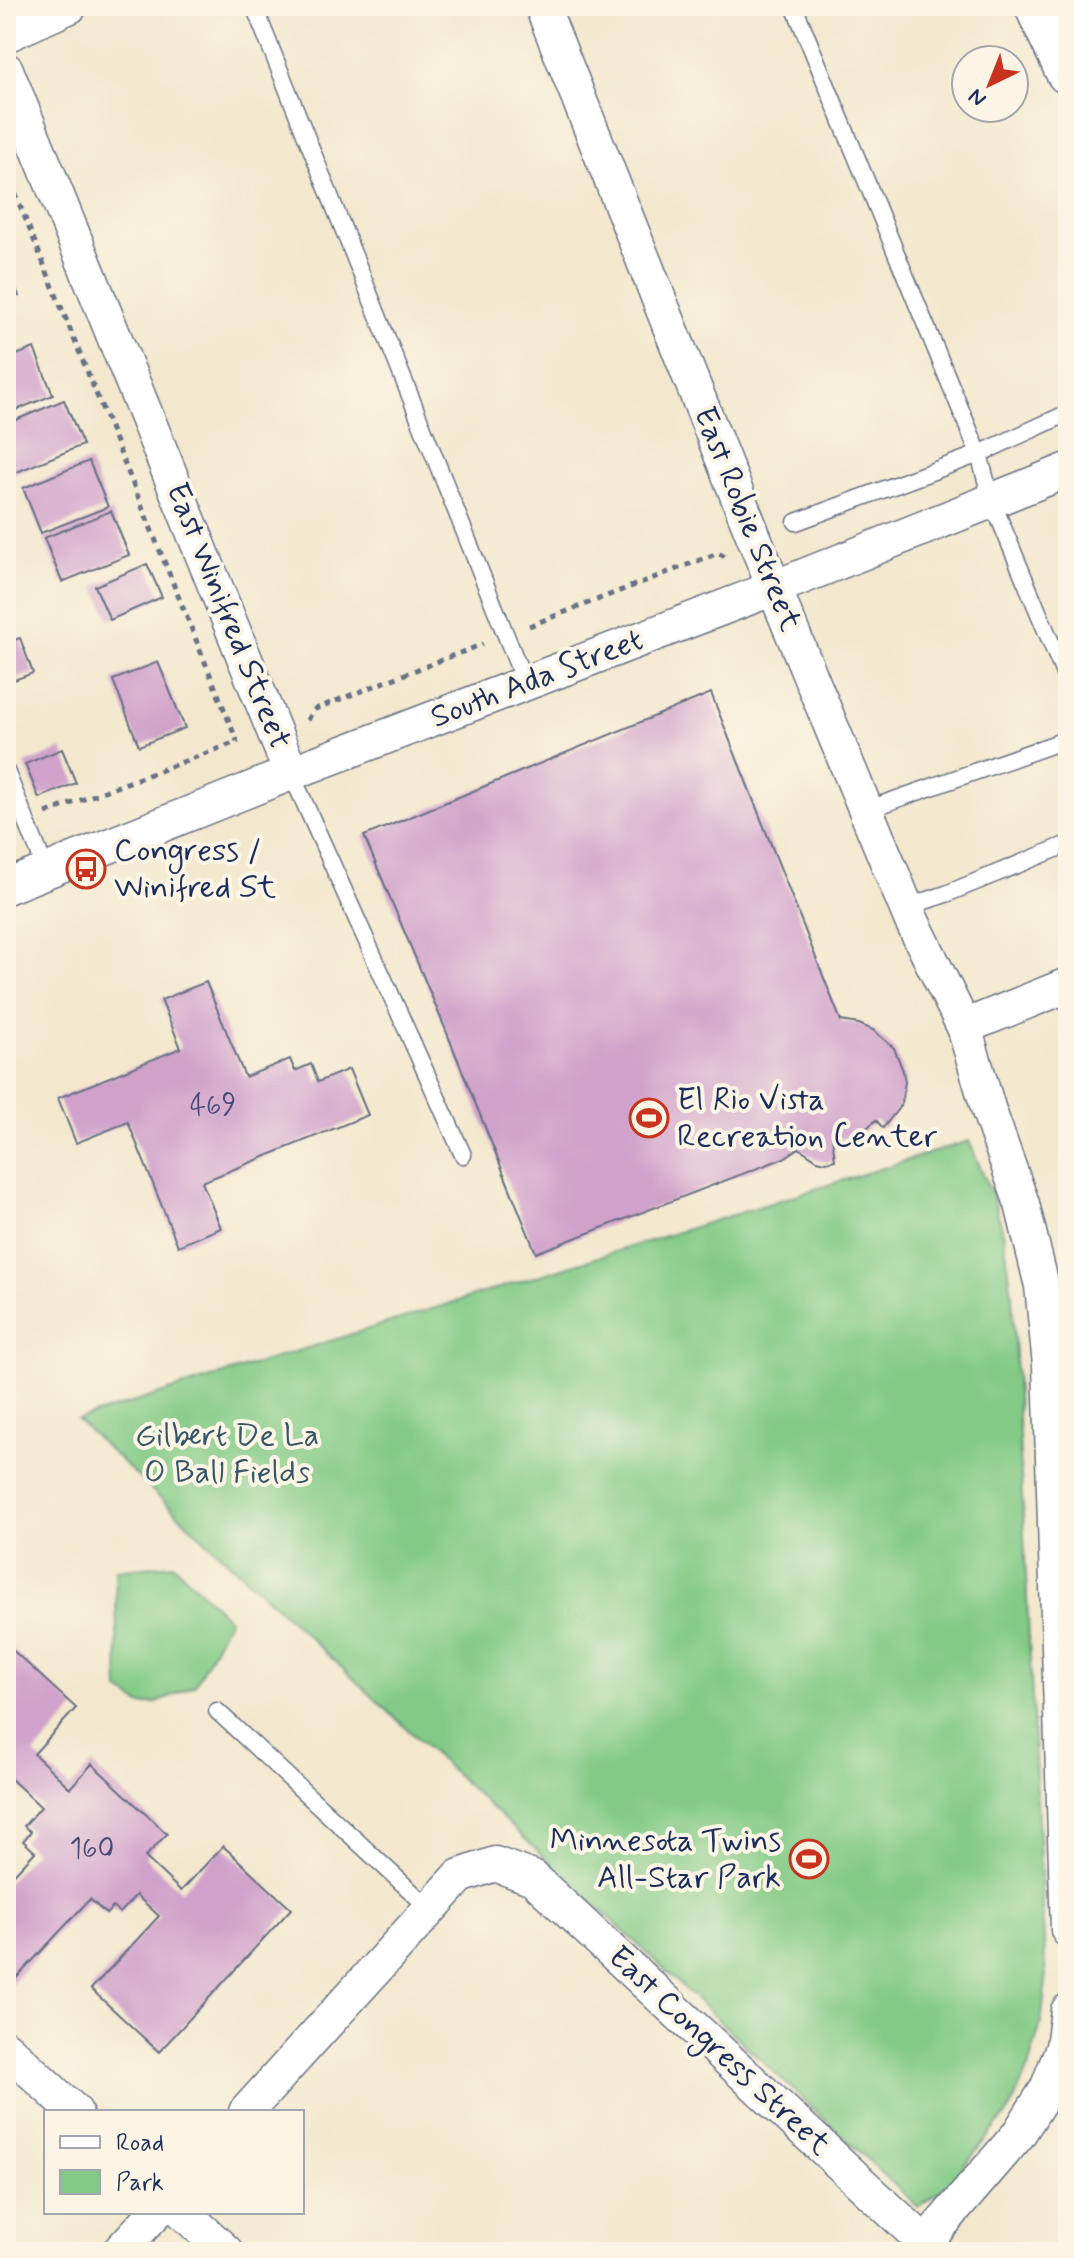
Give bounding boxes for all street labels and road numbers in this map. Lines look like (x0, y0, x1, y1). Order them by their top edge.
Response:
street label: East Robie Street (683, 401, 811, 638)
street label: East Winifred Street (155, 477, 301, 755)
street label: South Ada Street (425, 619, 649, 739)
street label: East Congress Street (597, 1937, 840, 2167)

